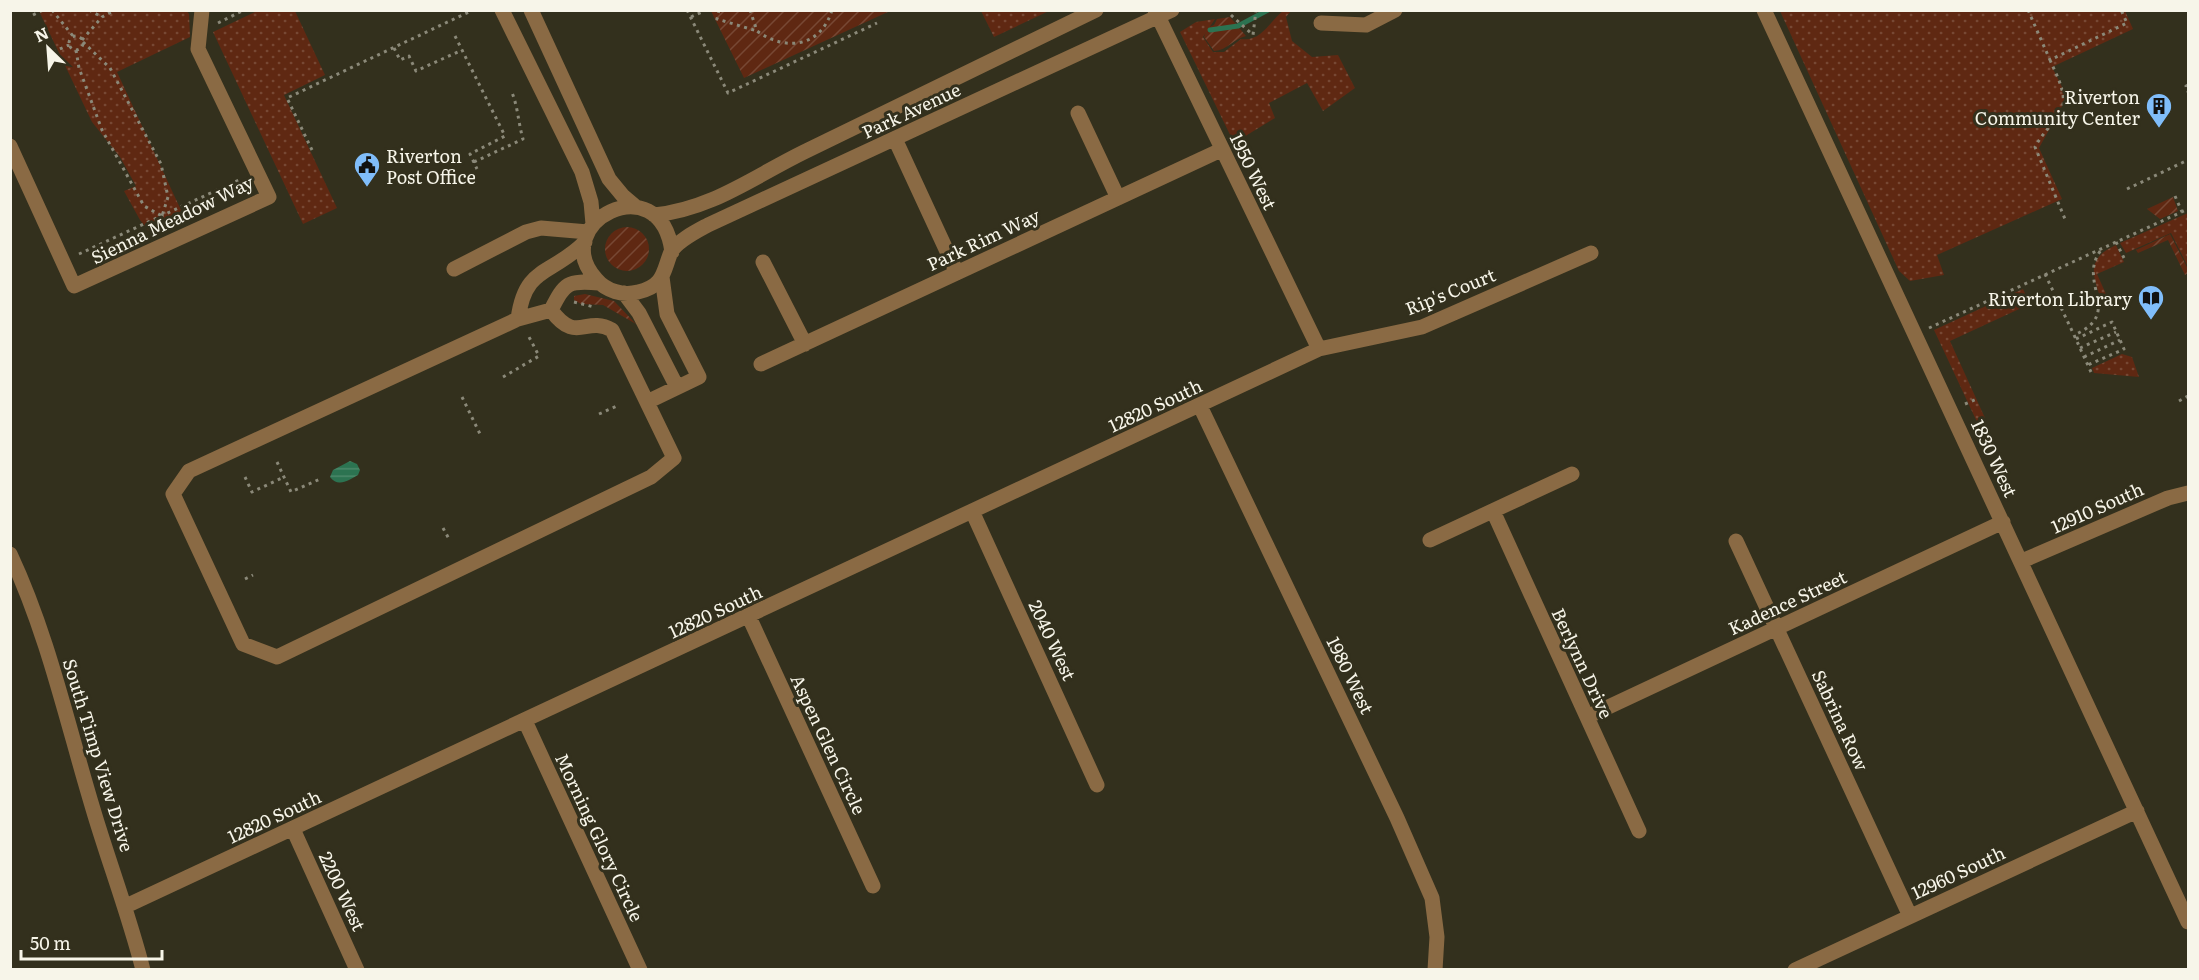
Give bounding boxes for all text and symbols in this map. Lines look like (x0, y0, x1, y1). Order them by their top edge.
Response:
north arrow (18, 18, 78, 78)
text: N (30, 20, 52, 47)
street label: Park Avenue (857, 75, 965, 145)
place label: Riverton Community Center (1975, 83, 2140, 131)
building icon: Riverton Community Center (2144, 91, 2174, 129)
street label: 1950 West (1224, 128, 1284, 215)
place label: Riverton Post Office (386, 142, 476, 190)
public building icon: Riverton Post Office (352, 150, 382, 188)
street label: Sienna Meadow Way (86, 168, 259, 270)
street label: Park Rim Way (922, 201, 1044, 277)
street label: Rip's Court (1401, 260, 1500, 321)
library icon: Riverton Library (2136, 283, 2166, 321)
place label: Riverton Library (1988, 285, 2133, 312)
street label: 12820 South (1104, 371, 1206, 438)
street label: 1830 West (1965, 415, 2025, 502)
street label: 12910 South (2047, 475, 2148, 539)
street label: Kadence Street (1723, 562, 1851, 641)
street label: 12820 South (664, 577, 766, 644)
street label: 2040 West (1023, 595, 1084, 685)
street label: Berlynn Drive (1546, 603, 1620, 723)
street label: 1980 West (1321, 632, 1382, 719)
street label: South Timp View Drive (57, 655, 141, 855)
street label: Sabrina Row (1806, 665, 1876, 775)
street label: Aspen Glen Circle (785, 669, 873, 819)
street label: Morning Glory Circle (549, 748, 651, 926)
street label: 12820 South (223, 782, 325, 849)
street label: 12960 South (1907, 838, 2009, 906)
street label: 2200 West (313, 847, 374, 936)
scale bar (21, 923, 162, 961)
text: 50 m (30, 929, 71, 956)

